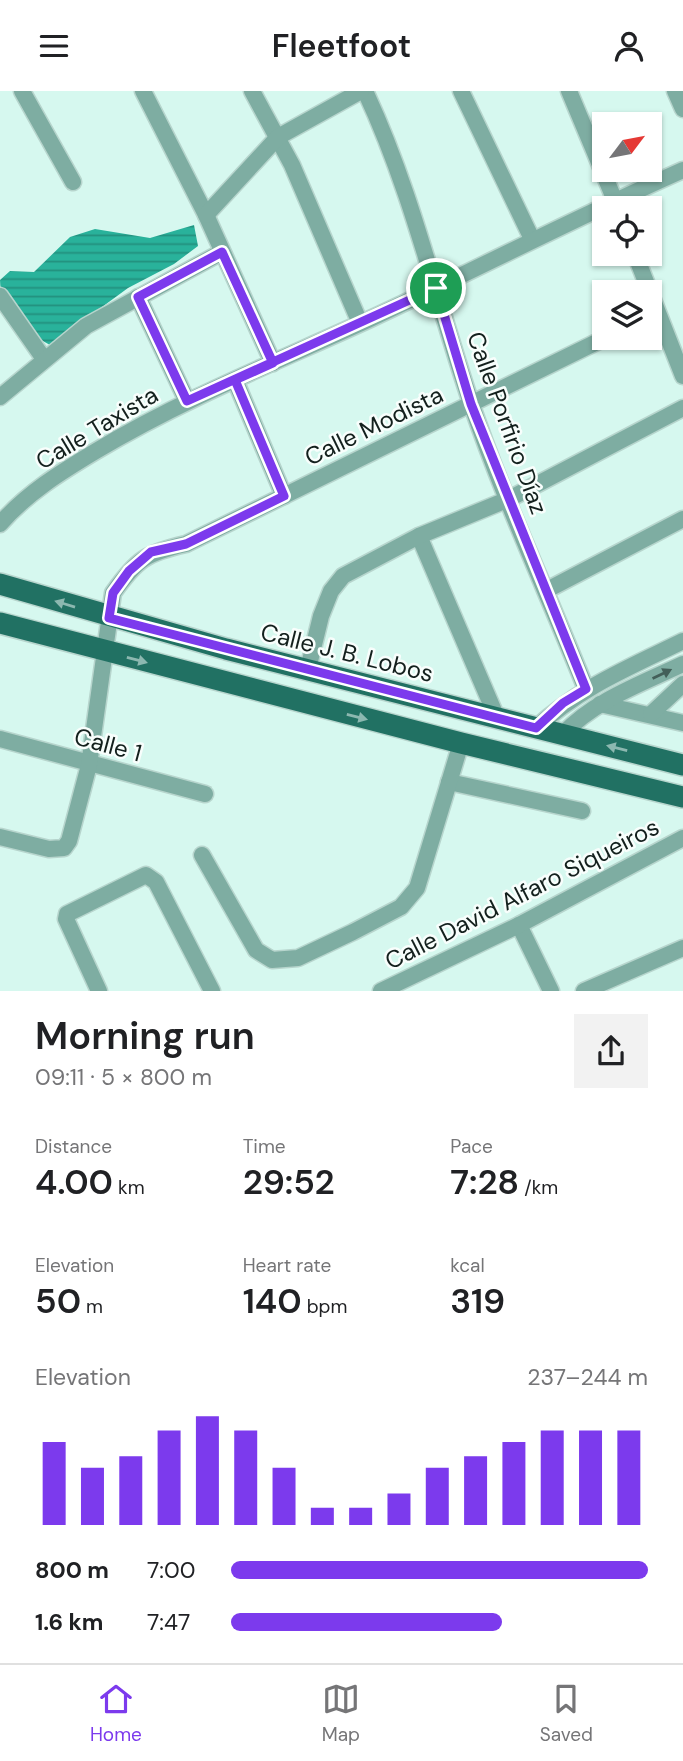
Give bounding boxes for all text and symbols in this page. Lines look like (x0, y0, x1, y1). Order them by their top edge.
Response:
text: Fleetfoot (272, 25, 411, 67)
icon: menu (35, 27, 73, 65)
icon: person (610, 27, 648, 65)
north arrow (592, 112, 662, 182)
map controls (592, 112, 662, 350)
button: locate (592, 196, 662, 266)
pin (406, 258, 466, 318)
icon: arrive (417, 269, 455, 307)
button: layers (592, 280, 662, 350)
street label: Calle Porfirio Díaz (460, 327, 555, 518)
street label: Calle Taxista (30, 379, 164, 476)
street label: Calle Modista (299, 379, 448, 472)
one-way arrow (54, 599, 75, 609)
street label: Calle J. B. Lobos (258, 616, 437, 689)
one-way arrow (126, 655, 148, 666)
one-way arrow (652, 668, 672, 680)
one-way arrow (346, 712, 368, 723)
street label: Calle 1 (71, 721, 145, 768)
one-way arrow (606, 742, 628, 753)
street label: Calle David Alfaro Siqueiros (379, 811, 664, 976)
text: Morning run (35, 1011, 255, 1061)
button: share (574, 1014, 648, 1088)
text: 09:11 · 5 × 800 m (35, 1062, 212, 1092)
text: Distance (35, 1134, 112, 1159)
text: Time (243, 1134, 286, 1159)
text: Pace (450, 1134, 493, 1159)
text: 4.00 (35, 1159, 113, 1205)
text: 29:52 (243, 1159, 335, 1205)
text: 7:28 (450, 1159, 519, 1205)
text: km (113, 1175, 145, 1200)
text: /km (519, 1175, 558, 1200)
text: Elevation (35, 1253, 114, 1278)
text: Heart rate (243, 1253, 331, 1278)
text: kcal (450, 1253, 485, 1278)
text: 50 (35, 1278, 81, 1324)
text: 140 (243, 1278, 302, 1324)
text: 319 (450, 1278, 505, 1324)
text: m (81, 1294, 103, 1319)
text: bpm (302, 1294, 347, 1319)
text: Elevation (35, 1362, 131, 1392)
text: 237–244 m (527, 1362, 648, 1392)
text: 800 m (35, 1555, 109, 1585)
text: 7:00 (147, 1555, 195, 1585)
text: 1.6 km (35, 1607, 103, 1637)
text: 7:47 (147, 1607, 190, 1637)
tab: Home (90, 1680, 142, 1747)
tab: Map (322, 1680, 360, 1747)
tab: Saved (540, 1680, 593, 1747)

